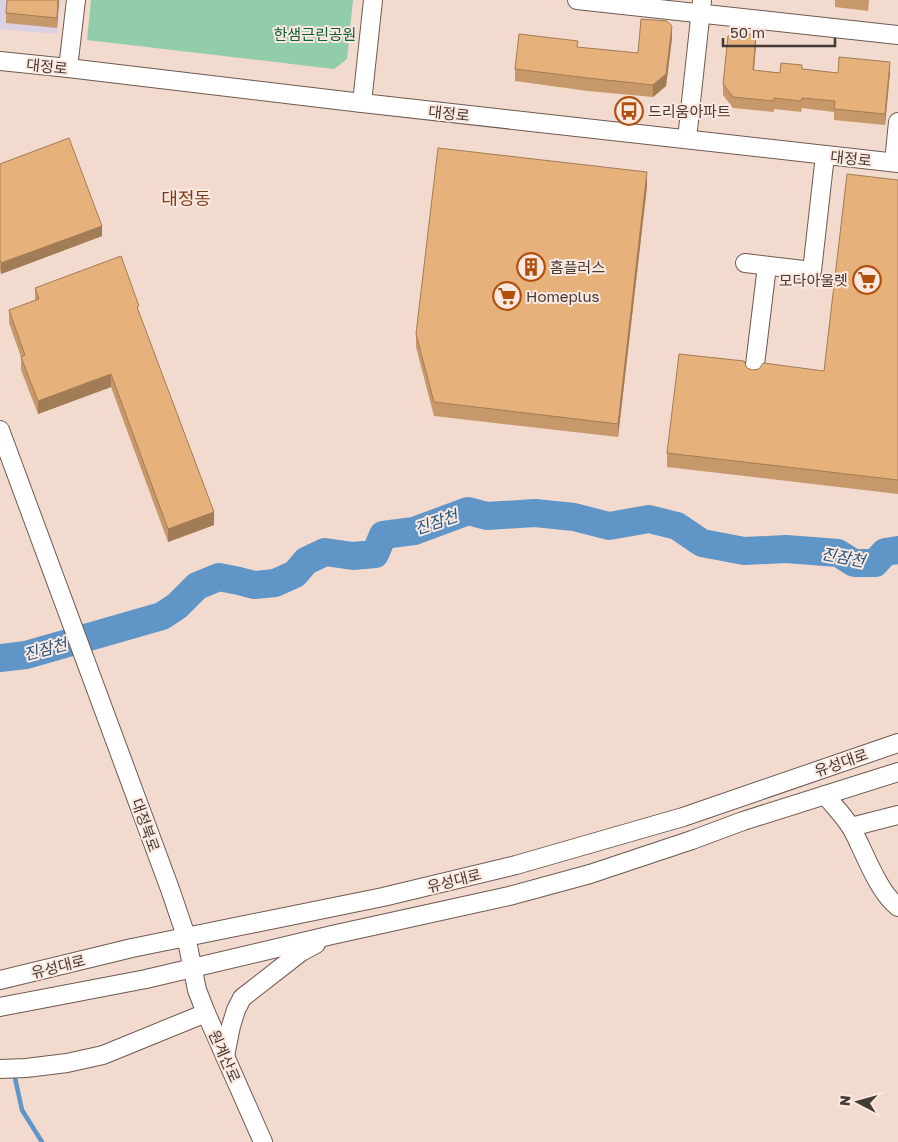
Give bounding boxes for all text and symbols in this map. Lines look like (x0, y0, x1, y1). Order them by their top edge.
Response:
scale bar (723, 15, 836, 47)
text: 50 m (730, 23, 765, 41)
park label: 한샘근린공원 (274, 25, 356, 43)
street label: 대정로 (25, 55, 69, 77)
bus stop icon: 드리움아파트 (614, 96, 644, 126)
street label: 대정로 (427, 102, 471, 124)
place label: 드리움아파트 (648, 102, 731, 120)
street label: 대정로 (829, 147, 873, 169)
district label: 대정동 (161, 187, 211, 209)
building icon: 홈플러스 (516, 252, 546, 282)
place label: 홈플러스 (550, 258, 605, 276)
supermarket icon: 모다아울렛 (852, 265, 882, 295)
place label: 모다아울렛 (779, 271, 848, 289)
supermarket icon: Homeplus (492, 281, 522, 311)
place label: Homeplus (526, 287, 599, 305)
water label: 진잠천 (412, 505, 462, 539)
water label: 진잠천 (819, 543, 869, 571)
water label: 진잠천 (21, 633, 71, 664)
street label: 유성대로 (812, 745, 870, 779)
street label: 대정북로 (128, 796, 164, 854)
street label: 유성대로 (425, 865, 483, 895)
street label: 유성대로 (29, 951, 87, 981)
street label: 원계산로 (206, 1027, 244, 1085)
north arrow (833, 1077, 883, 1127)
text: N (836, 1094, 854, 1107)

